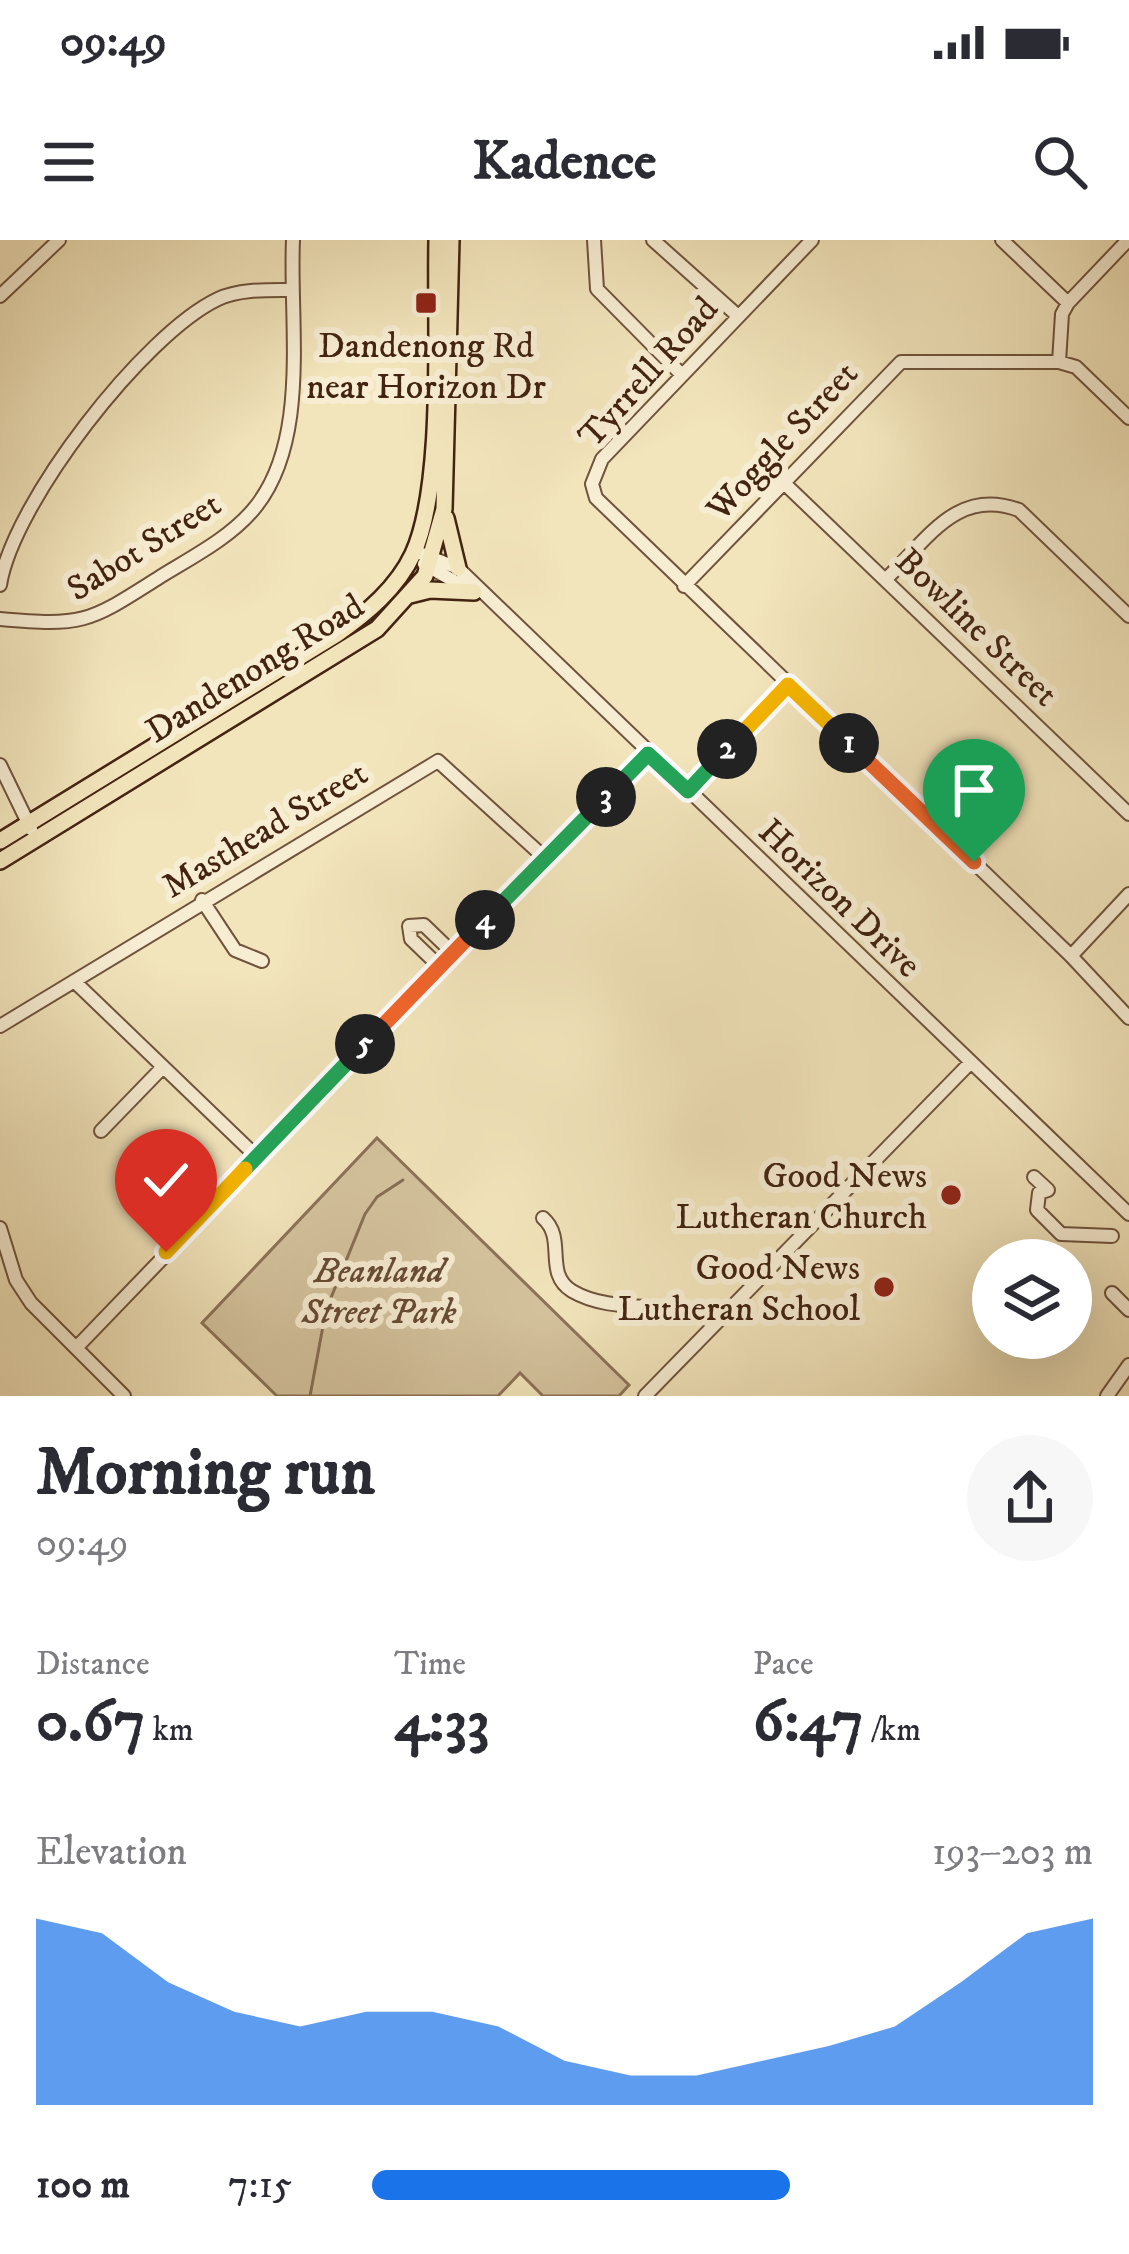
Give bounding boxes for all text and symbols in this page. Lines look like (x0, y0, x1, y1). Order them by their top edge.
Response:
text: 09:49 (60, 14, 167, 70)
icon: menu (36, 129, 102, 195)
text: Kadence (473, 129, 656, 196)
icon: search (1027, 129, 1093, 195)
street label: Tyrrell Road (569, 288, 729, 458)
marker: Dandenong Rd near Horizon Dr (413, 290, 439, 316)
place label: Dandenong Rd near Horizon Dr (306, 324, 546, 410)
street label: Woggle Street (697, 352, 868, 532)
street label: Sabot Street (59, 482, 230, 612)
street label: Bowline Street (885, 539, 1067, 717)
street label: Dandenong Road (138, 584, 373, 754)
pin: 1 (819, 713, 879, 773)
pin: 2 (697, 719, 757, 779)
text: 1 (843, 722, 855, 763)
text: 2 (719, 728, 735, 769)
pin (923, 739, 1025, 862)
street label: Masthead Street (154, 751, 376, 909)
icon: arrive (941, 757, 1007, 823)
pin: 3 (576, 767, 636, 827)
text: 3 (600, 776, 612, 817)
street label: Horizon Drive (748, 810, 930, 988)
pin: 4 (455, 890, 515, 950)
text: 4 (476, 899, 495, 940)
pin: 5 (335, 1014, 395, 1074)
text: 5 (357, 1023, 373, 1064)
pin (115, 1129, 217, 1252)
icon: check (133, 1147, 199, 1213)
place label: Good News Lutheran Church (676, 1154, 927, 1240)
marker: Good News Lutheran Church (938, 1182, 964, 1208)
map controls (972, 1239, 1092, 1359)
button: layers (972, 1239, 1092, 1359)
place label: Good News Lutheran School (617, 1246, 860, 1332)
park label: Beanland Street Park (300, 1249, 457, 1335)
marker: Good News Lutheran School (871, 1274, 897, 1300)
text: Morning run (36, 1433, 375, 1515)
button: share (967, 1435, 1093, 1561)
text: 09:49 (36, 1519, 129, 1568)
text: Distance (36, 1644, 150, 1685)
text: Time (394, 1644, 466, 1685)
text: Pace (753, 1644, 814, 1685)
text: 0.67 (36, 1685, 145, 1760)
text: 4:33 (394, 1685, 489, 1760)
text: 6:47 (753, 1685, 864, 1760)
text: km (145, 1710, 194, 1751)
text: /km (864, 1710, 921, 1751)
text: Elevation (36, 1828, 187, 1877)
text: 193–203 m (932, 1828, 1093, 1877)
text: 100 m (36, 2161, 130, 2210)
text: 7:15 (228, 2161, 292, 2210)

